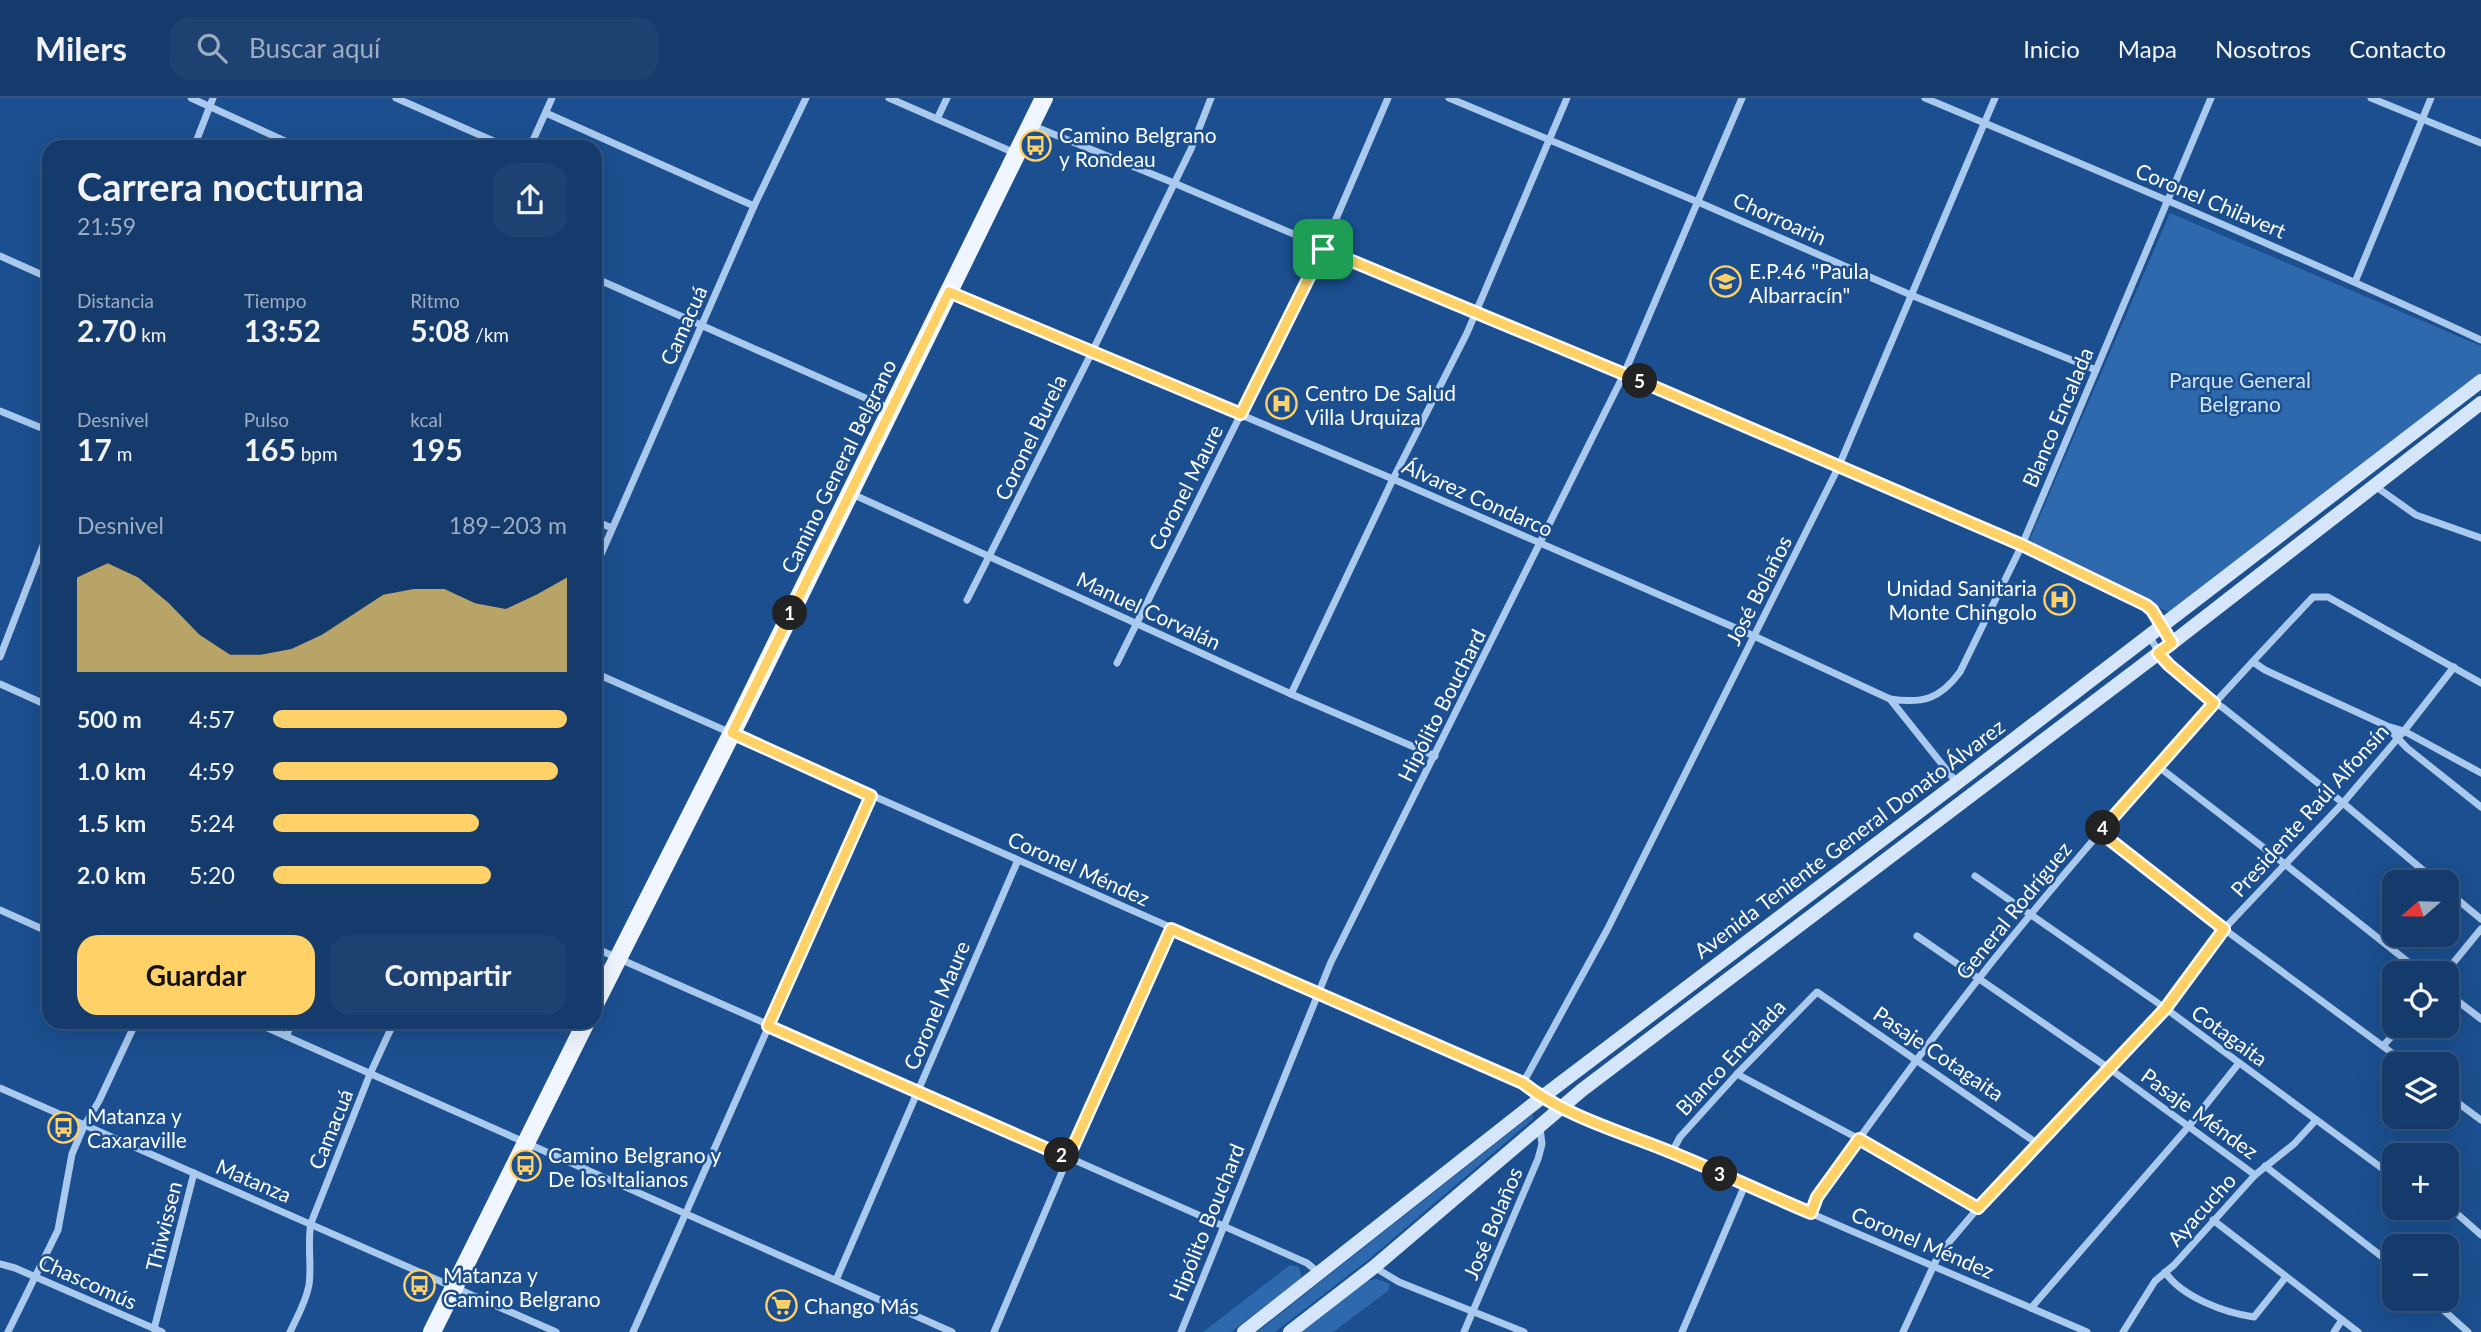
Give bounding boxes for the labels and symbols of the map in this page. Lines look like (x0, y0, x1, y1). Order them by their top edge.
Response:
place label: Camino Belgrano y Rondeau (1059, 122, 1217, 171)
bus stop icon: Camino Belgrano y Rondeau (1019, 129, 1053, 163)
street label: Coronel Chilavert (2132, 157, 2290, 243)
street label: Chorroarin (1730, 186, 1830, 250)
pin (1293, 219, 1353, 279)
place label: E.P.46 "Paula Albarracín" (1749, 258, 1869, 307)
school or university icon: E.P.46 "Paula Albarracín" (1709, 265, 1743, 299)
street label: Camacuá (654, 281, 712, 369)
street label: Blanco Encalada (2016, 343, 2098, 491)
street label: Camino General Belgrano (775, 355, 901, 577)
pin: 5 (1622, 364, 1658, 398)
park label: Parque General Belgrano (2169, 367, 2311, 416)
street label: Coronel Burela (989, 370, 1071, 504)
place label: Centro De Salud Villa Urquiza (1305, 380, 1456, 429)
hospital icon: Centro De Salud Villa Urquiza (1265, 387, 1299, 421)
street label: Coronel Maure (1143, 420, 1227, 554)
street label: Álvarez Condarco (1399, 453, 1557, 541)
street label: José Bolaños (1720, 531, 1796, 649)
street label: Manuel Corvalán (1073, 566, 1225, 654)
place label: Unidad Sanitaria Monte Chingolo (1886, 575, 2037, 624)
hospital icon: Unidad Sanitaria Monte Chingolo (2043, 582, 2077, 616)
pin: 1 (772, 596, 808, 630)
street label: Hipólito Bouchard (1392, 625, 1490, 785)
street label: Avenida Teniente General Donato Álvarez (1689, 713, 2009, 963)
street label: Presidente Raúl Alfonsín (2225, 719, 2393, 901)
pin: 4 (2086, 810, 2120, 846)
street label: Coronel Méndez (1004, 826, 1154, 910)
street label: General Rodríguez (1950, 836, 2076, 984)
north arrow (2382, 870, 2459, 947)
street label: Coronel Maure (898, 937, 974, 1073)
street label: Blanco Encalada (1670, 994, 1790, 1120)
street label: Cotagaita (2187, 999, 2273, 1071)
street label: Pasaje Cotagaita (1869, 1000, 2009, 1106)
street label: Pasaje Méndez (2137, 1062, 2263, 1164)
street label: Camacuá (303, 1085, 357, 1173)
place label: Matanza y Caxaraville (87, 1103, 187, 1152)
bus stop icon: Matanza y Caxaraville (47, 1110, 81, 1144)
pin: 2 (1044, 1138, 1080, 1172)
street label: Hipólito Bouchard (1163, 1140, 1249, 1304)
place label: Camino Belgrano y De los Italianos (548, 1142, 722, 1191)
bus stop icon: Camino Belgrano y De los Italianos (508, 1149, 542, 1183)
street label: Matanza (213, 1153, 295, 1207)
pin: 3 (1702, 1156, 1738, 1192)
street label: José Bolaños (1457, 1163, 1527, 1283)
street label: Ayacucho (2162, 1167, 2240, 1251)
street label: Thiwissen (140, 1179, 186, 1273)
street label: Coronel Méndez (1848, 1201, 1998, 1283)
street label: Chascomús (35, 1248, 141, 1314)
place label: Matanza y Camino Belgrano (443, 1262, 601, 1311)
bus stop icon: Matanza y Camino Belgrano (403, 1269, 437, 1303)
supermarket icon: Chango Más (764, 1288, 798, 1322)
place label: Chango Más (804, 1293, 919, 1318)

